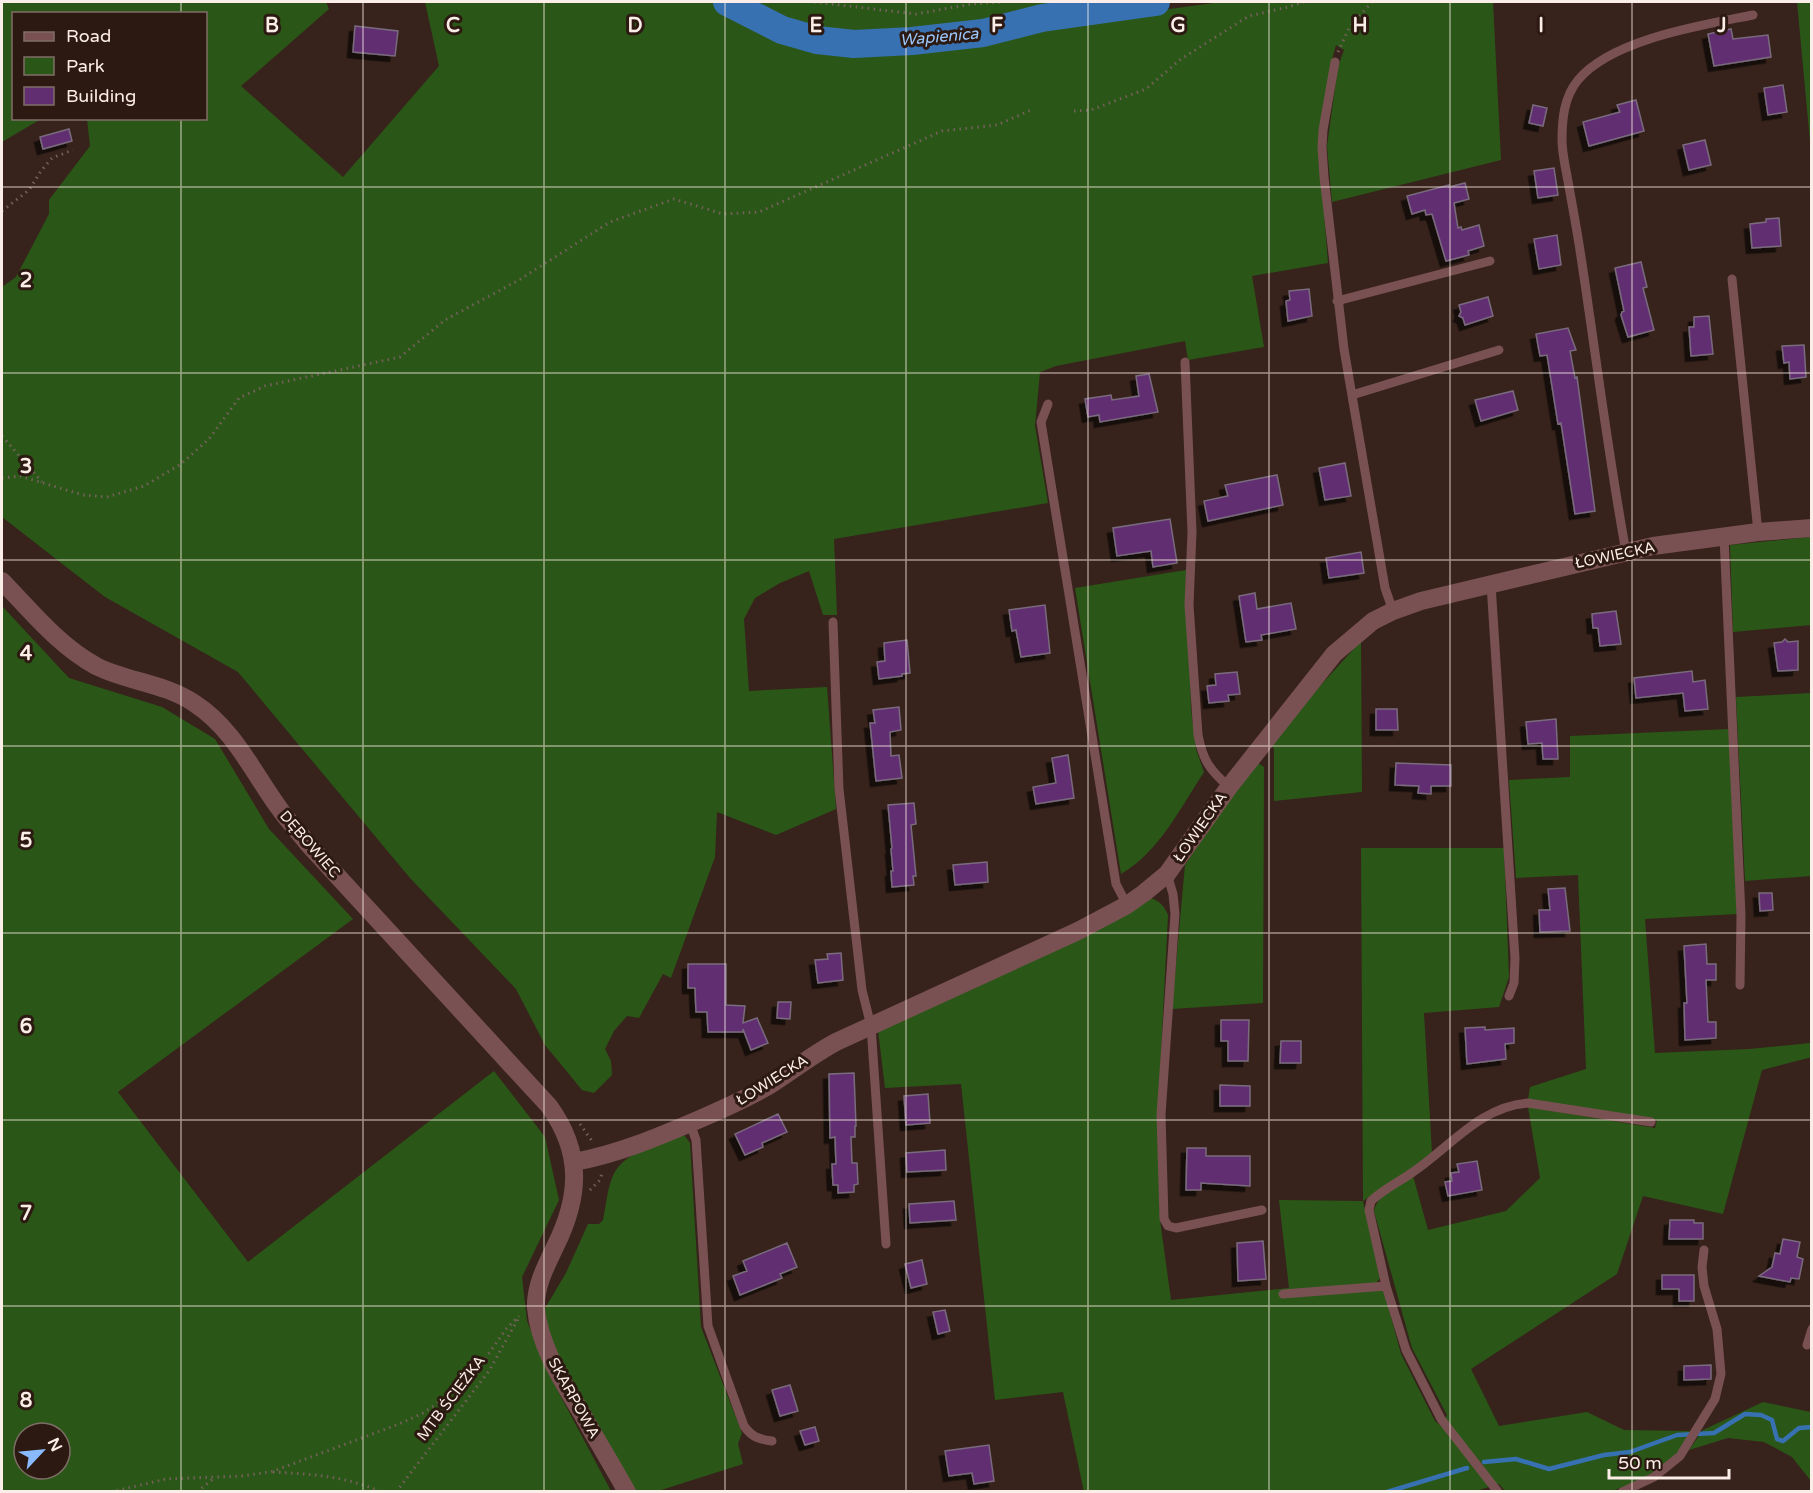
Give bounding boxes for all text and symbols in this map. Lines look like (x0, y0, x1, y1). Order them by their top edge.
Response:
legend (12, 12, 207, 120)
text: B (265, 14, 279, 38)
text: C (446, 14, 460, 38)
text: D (627, 14, 643, 38)
text: E (810, 14, 823, 38)
text: F (991, 14, 1003, 38)
text: G (1170, 14, 1186, 38)
text: H (1352, 14, 1368, 38)
text: I (1538, 14, 1544, 38)
text: J (1716, 14, 1727, 38)
water label: Wapienica (899, 24, 980, 50)
text: Road (66, 25, 111, 47)
text: Park (66, 55, 105, 77)
text: Building (66, 85, 136, 107)
text: 2 (20, 269, 32, 293)
text: 3 (20, 455, 32, 479)
street label: ŁOWIECKA (1573, 538, 1657, 572)
text: 4 (20, 642, 33, 666)
street label: ŁOWIECKA (1169, 789, 1231, 865)
street label: DĘBOWIEC (276, 807, 344, 881)
text: 5 (20, 829, 32, 853)
text: 6 (20, 1015, 32, 1039)
street label: ŁOWIECKA (733, 1051, 811, 1109)
text: 7 (20, 1202, 32, 1226)
street label: MTB ŚCIEŻKA (413, 1352, 489, 1444)
street label: SKARPOWA (544, 1355, 604, 1441)
text: 8 (20, 1389, 32, 1413)
north arrow (12, 1421, 72, 1481)
text: N (43, 1435, 66, 1455)
scale bar (1609, 1442, 1729, 1480)
text: 50 m (1618, 1452, 1662, 1474)

